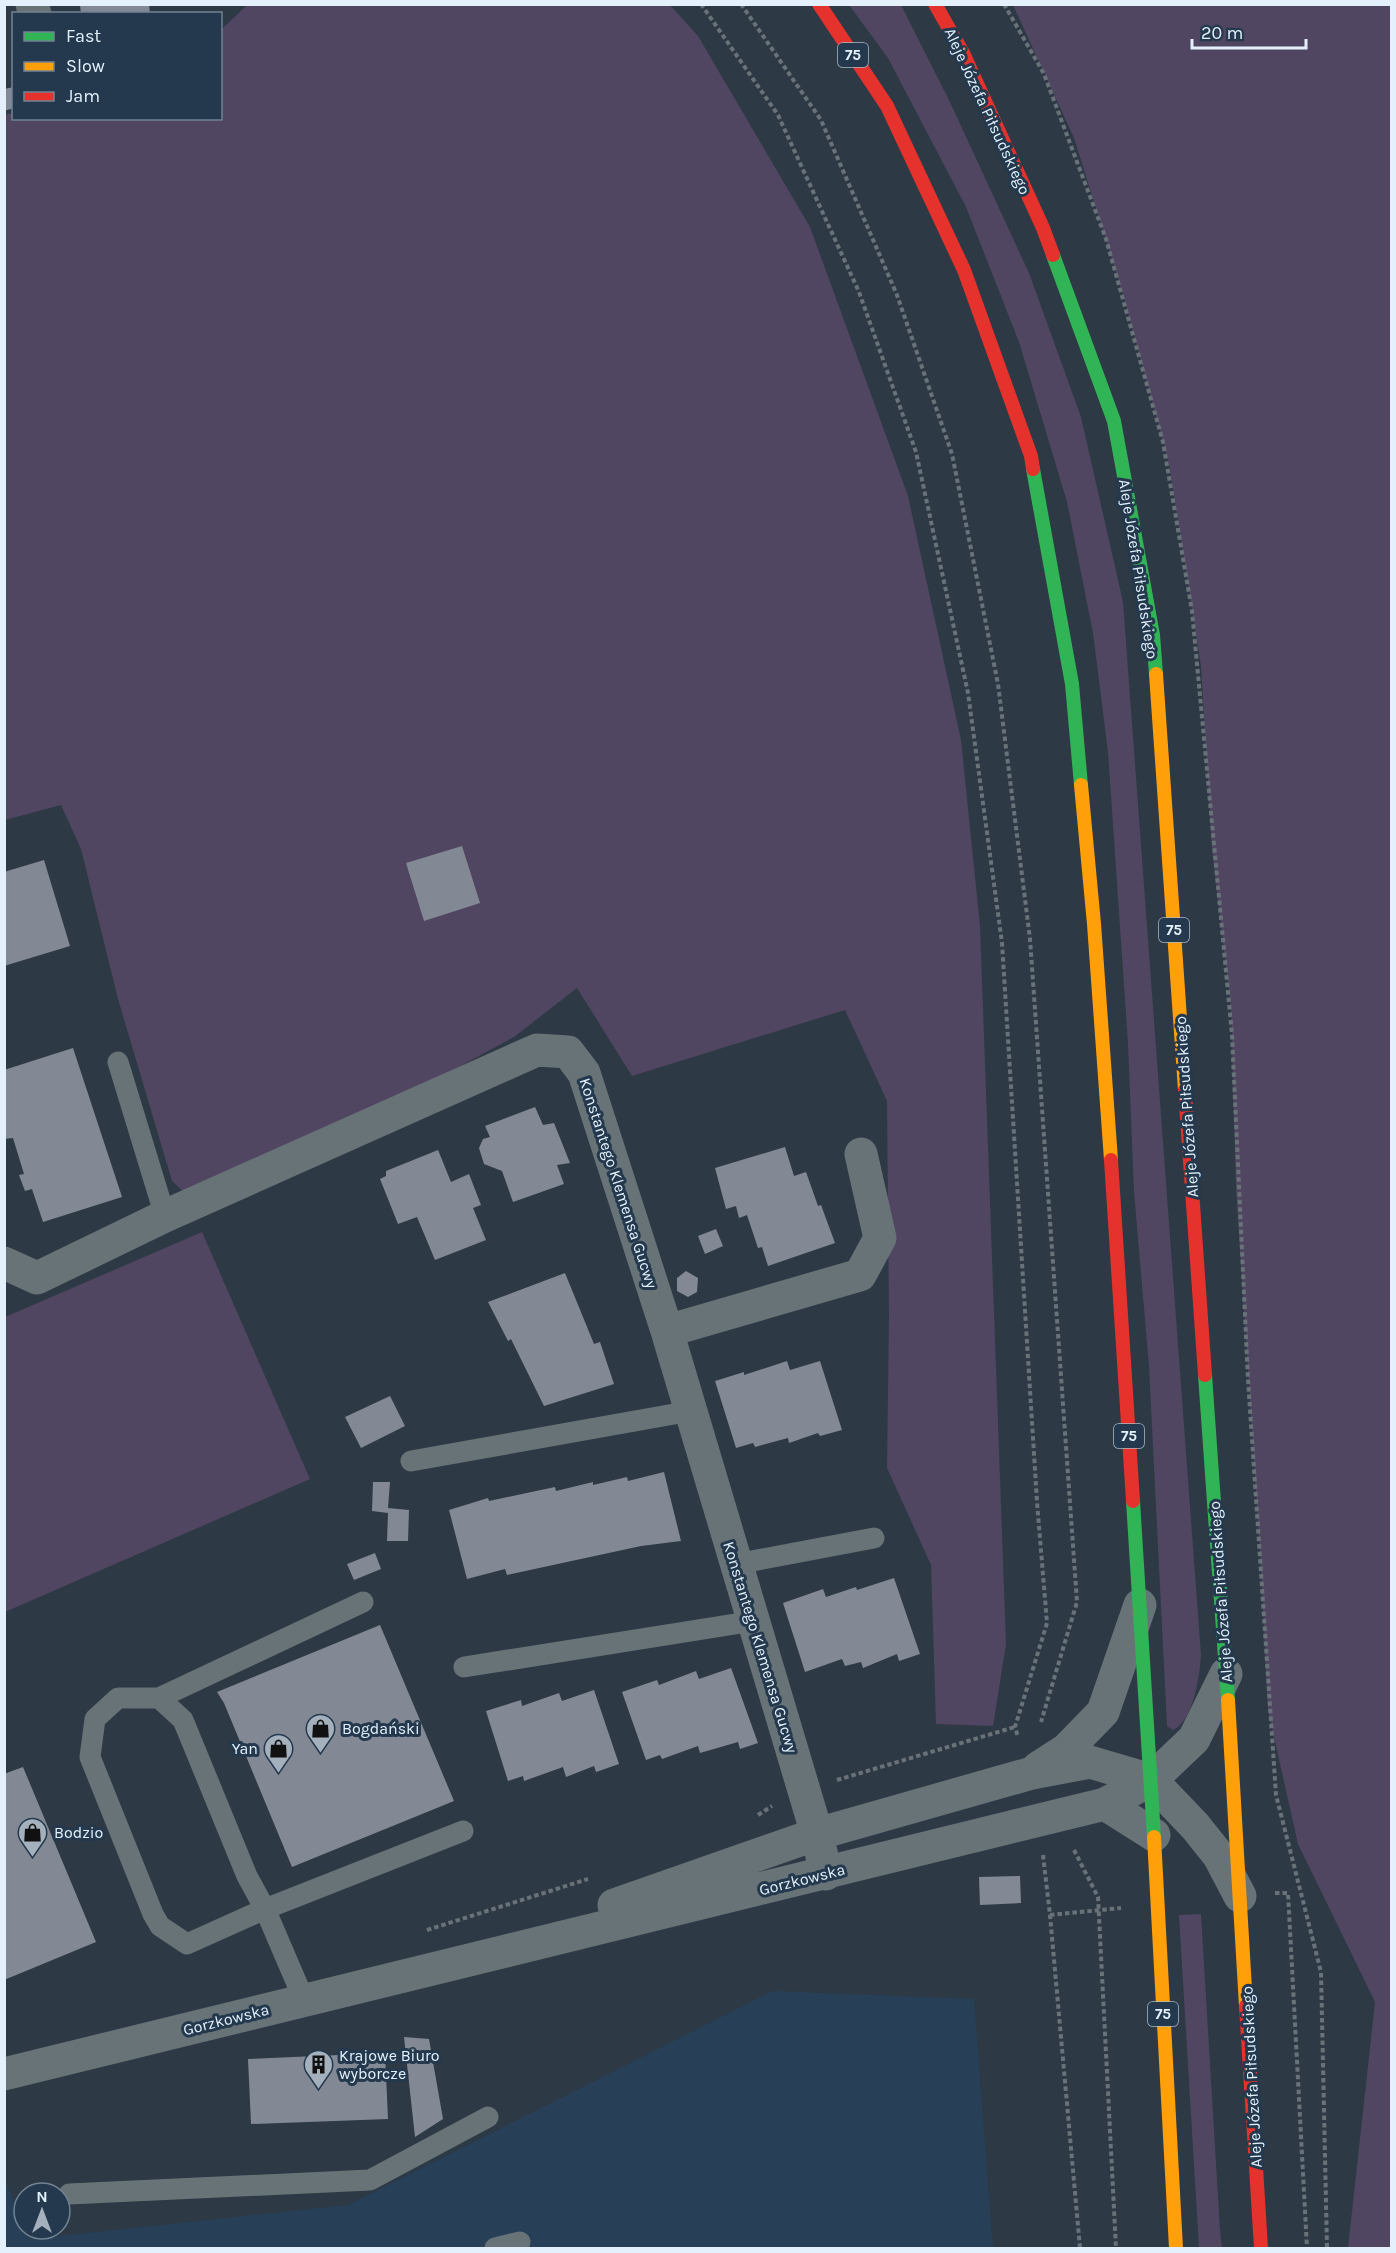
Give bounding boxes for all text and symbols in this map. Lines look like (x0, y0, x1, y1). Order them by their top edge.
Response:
legend (12, 12, 222, 120)
scale bar (1192, 12, 1306, 50)
text: 20 m (1201, 22, 1243, 44)
text: Fast (66, 25, 101, 47)
street label: Aleje Józefa Piłsudskiego (941, 25, 1035, 198)
road number: 75 (838, 43, 868, 67)
text: Slow (66, 55, 105, 77)
text: Jam (66, 85, 100, 107)
street label: Aleje Józefa Piłsudskiego (1115, 478, 1162, 660)
road number: 75 (1159, 918, 1189, 942)
street label: Aleje Józefa Piłsudskiego (1171, 1016, 1202, 1198)
street label: Konstantego Klemensa Gucwy (575, 1075, 662, 1291)
road number: 75 (1114, 1424, 1144, 1448)
street label: Aleje Józefa Piłsudskiego (1205, 1501, 1236, 1683)
street label: Konstantego Klemensa Gucwy (719, 1539, 802, 1756)
shop icon: Bogdański (305, 1712, 337, 1754)
place label: Bogdański (342, 1719, 420, 1738)
shop icon: Yan (263, 1732, 295, 1774)
place label: Yan (232, 1739, 258, 1758)
shop icon: Bodzio (17, 1816, 49, 1858)
place label: Bodzio (54, 1823, 103, 1842)
street label: Gorzkowska (757, 1860, 847, 1899)
street label: Aleje Józefa Piłsudskiego (1237, 1986, 1266, 2168)
street label: Gorzkowska (181, 2000, 271, 2039)
road number: 75 (1148, 2002, 1178, 2026)
place label: Krajowe Biuro wyborcze (339, 2046, 440, 2083)
building icon: Krajowe Biuro wyborcze (302, 2048, 334, 2090)
north arrow (12, 2181, 72, 2241)
text: N (36, 2187, 48, 2206)

